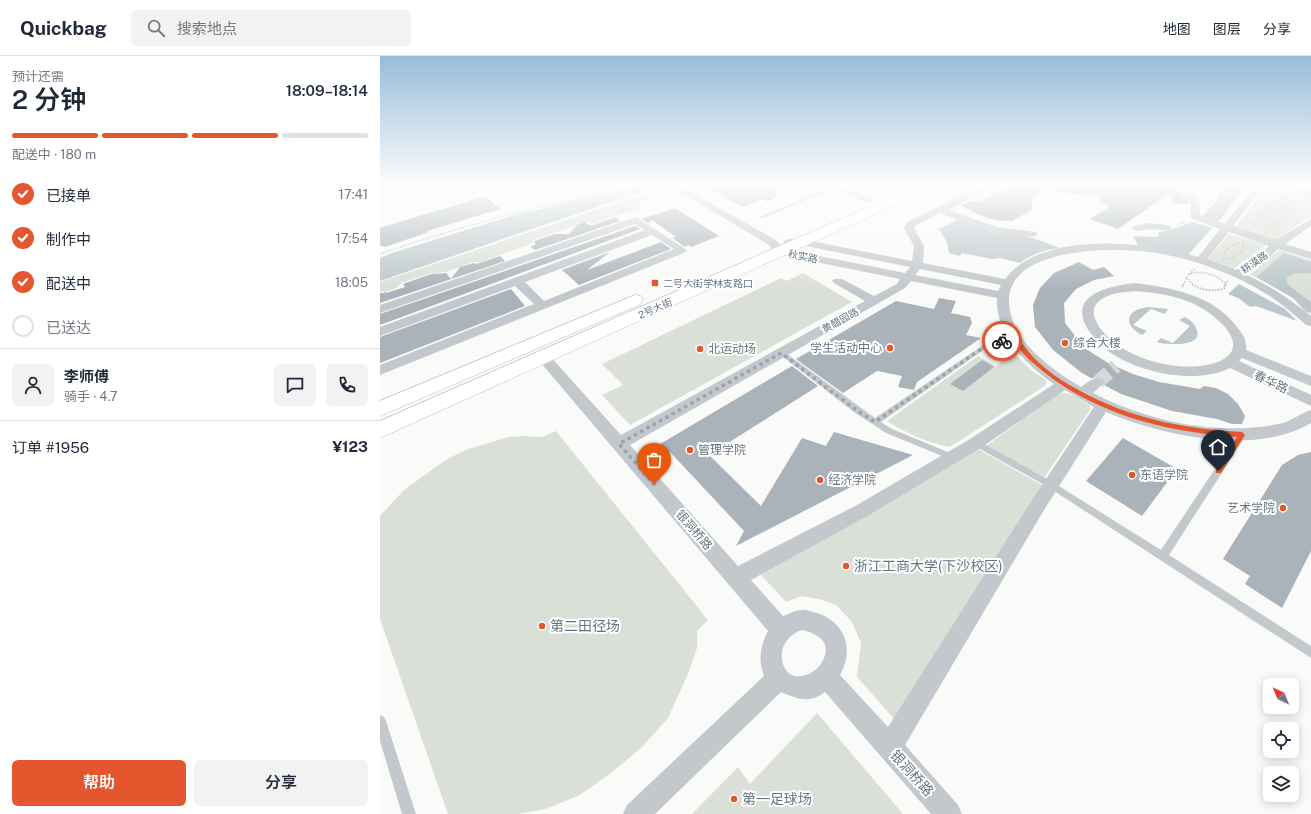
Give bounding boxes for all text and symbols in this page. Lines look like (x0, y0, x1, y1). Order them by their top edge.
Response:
search box (131, 10, 411, 46)
text: Quickbag (20, 17, 107, 39)
icon: search (145, 17, 167, 39)
text: 搜索地点 (177, 20, 237, 37)
text: 地图 (1163, 21, 1191, 37)
text: 图层 (1213, 21, 1241, 37)
text: 分享 (1263, 21, 1291, 37)
text: 预计还需 (12, 69, 64, 84)
text: 18:09–18:14 (286, 82, 368, 99)
text: 2 分钟 (12, 84, 86, 115)
text: 配送中 · 180 m (12, 147, 96, 162)
icon: check (12, 183, 34, 205)
text: 已接单 (46, 187, 91, 204)
text: 17:41 (339, 187, 368, 202)
icon: check (12, 227, 34, 249)
text: 制作中 (46, 231, 91, 248)
text: 17:54 (335, 231, 368, 246)
street label: 秋实路 (787, 247, 819, 265)
street label: 耕漠路 (1238, 248, 1270, 276)
icon: check (12, 271, 34, 293)
text: 配送中 (46, 275, 91, 292)
text: 18:05 (335, 275, 368, 290)
place label: 二号大街学林支路口 (663, 277, 753, 289)
marker: 二号大街学林支路口 (650, 278, 660, 288)
street label: 2号大街 (636, 295, 674, 321)
street label: 黄醋园路 (820, 305, 860, 335)
text: 已送达 (46, 319, 91, 336)
courier (982, 321, 1022, 361)
icon: bike (991, 330, 1013, 352)
place label: 综合大楼 (1073, 336, 1121, 350)
marker: 综合大楼 (1060, 338, 1070, 348)
place label: 学生活动中心 (810, 341, 882, 355)
place label: 北运动场 (708, 342, 756, 356)
marker: 学生活动中心 (885, 343, 895, 353)
marker: 北运动场 (695, 344, 705, 354)
button: person (12, 364, 54, 406)
button: chat (274, 364, 316, 406)
button: phone (326, 364, 368, 406)
text: 李师傅 (64, 368, 109, 385)
street label: 春华路 (1252, 368, 1290, 396)
text: 骑手 · 4.7 (64, 389, 117, 404)
pin (1201, 430, 1235, 471)
icon: home (1207, 436, 1229, 458)
text: ¥123 (332, 438, 368, 455)
text: 订单 #1956 (12, 439, 89, 456)
pin (637, 443, 671, 484)
place label: 管理学院 (698, 443, 746, 457)
marker: 管理学院 (685, 445, 695, 455)
icon: bag (643, 449, 665, 471)
place label: 东语学院 (1140, 468, 1188, 482)
marker: 东语学院 (1127, 470, 1137, 480)
place label: 经济学院 (828, 473, 876, 487)
marker: 经济学院 (815, 475, 825, 485)
place label: 艺术学院 (1227, 501, 1275, 515)
marker: 艺术学院 (1278, 503, 1288, 513)
street label: 银洞桥路 (673, 507, 715, 553)
place label: 浙江工商大学(下沙校区) (854, 558, 1003, 574)
marker: 浙江工商大学(下沙校区) (841, 561, 851, 571)
place label: 第二田径场 (550, 618, 620, 634)
marker: 第二田径场 (537, 621, 547, 631)
north arrow (1263, 678, 1299, 714)
map controls (1263, 678, 1299, 802)
button: locate (1263, 722, 1299, 758)
street label: 银洞桥路 (887, 747, 937, 799)
button: 帮助 (12, 760, 186, 806)
button: 分享 (194, 760, 368, 806)
button: layers (1263, 766, 1299, 802)
place label: 第一足球场 (742, 791, 812, 807)
marker: 第一足球场 (729, 794, 739, 804)

